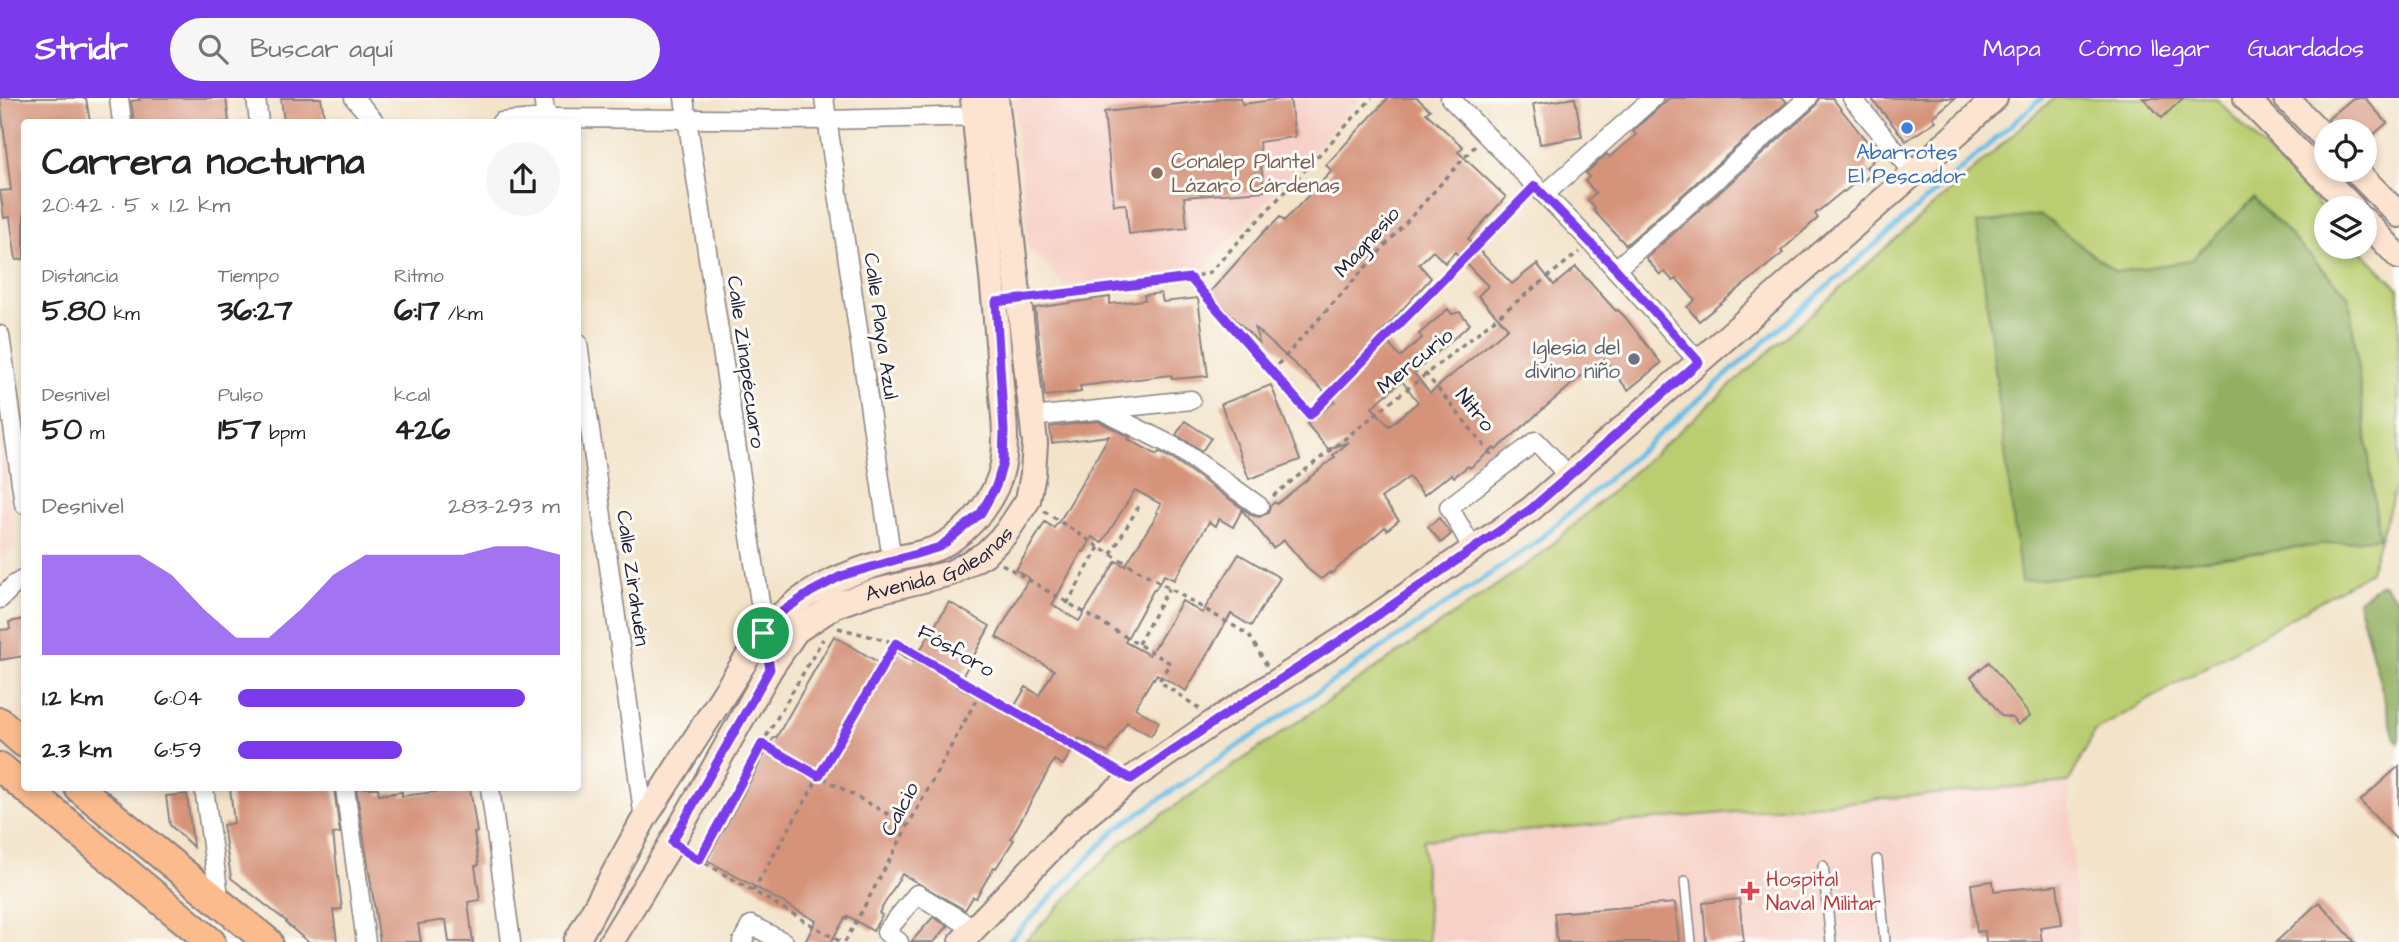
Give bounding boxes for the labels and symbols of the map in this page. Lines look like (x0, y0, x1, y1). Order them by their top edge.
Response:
marker: Abarrotes El Pescador (1899, 120, 1915, 136)
place label: Abarrotes El Pescador (1848, 138, 1966, 191)
place label: Conalep Plantel Lázaro Cárdenas (1171, 147, 1340, 200)
marker: Conalep Plantel Lázaro Cárdenas (1149, 165, 1165, 181)
street label: Magnesio (1327, 200, 1408, 285)
street label: Calle Playa Azul (854, 251, 906, 401)
street label: Calle Zinapécuaro (719, 274, 772, 450)
street label: Mercurio (1371, 321, 1460, 401)
place label: Iglesia del divino niño (1525, 333, 1620, 386)
marker: Iglesia del divino niño (1626, 351, 1642, 367)
street label: Nitro (1449, 382, 1502, 438)
street label: Calle Zirahuén (609, 508, 657, 648)
street label: Avenida Galeanas (862, 519, 1020, 608)
pin (733, 603, 793, 663)
street label: Fósforo (912, 617, 1000, 685)
street label: Calcio (874, 777, 926, 841)
place label: Hospital Naval Militar (1766, 865, 1881, 918)
marker: Hospital Naval Militar (1740, 881, 1760, 901)

